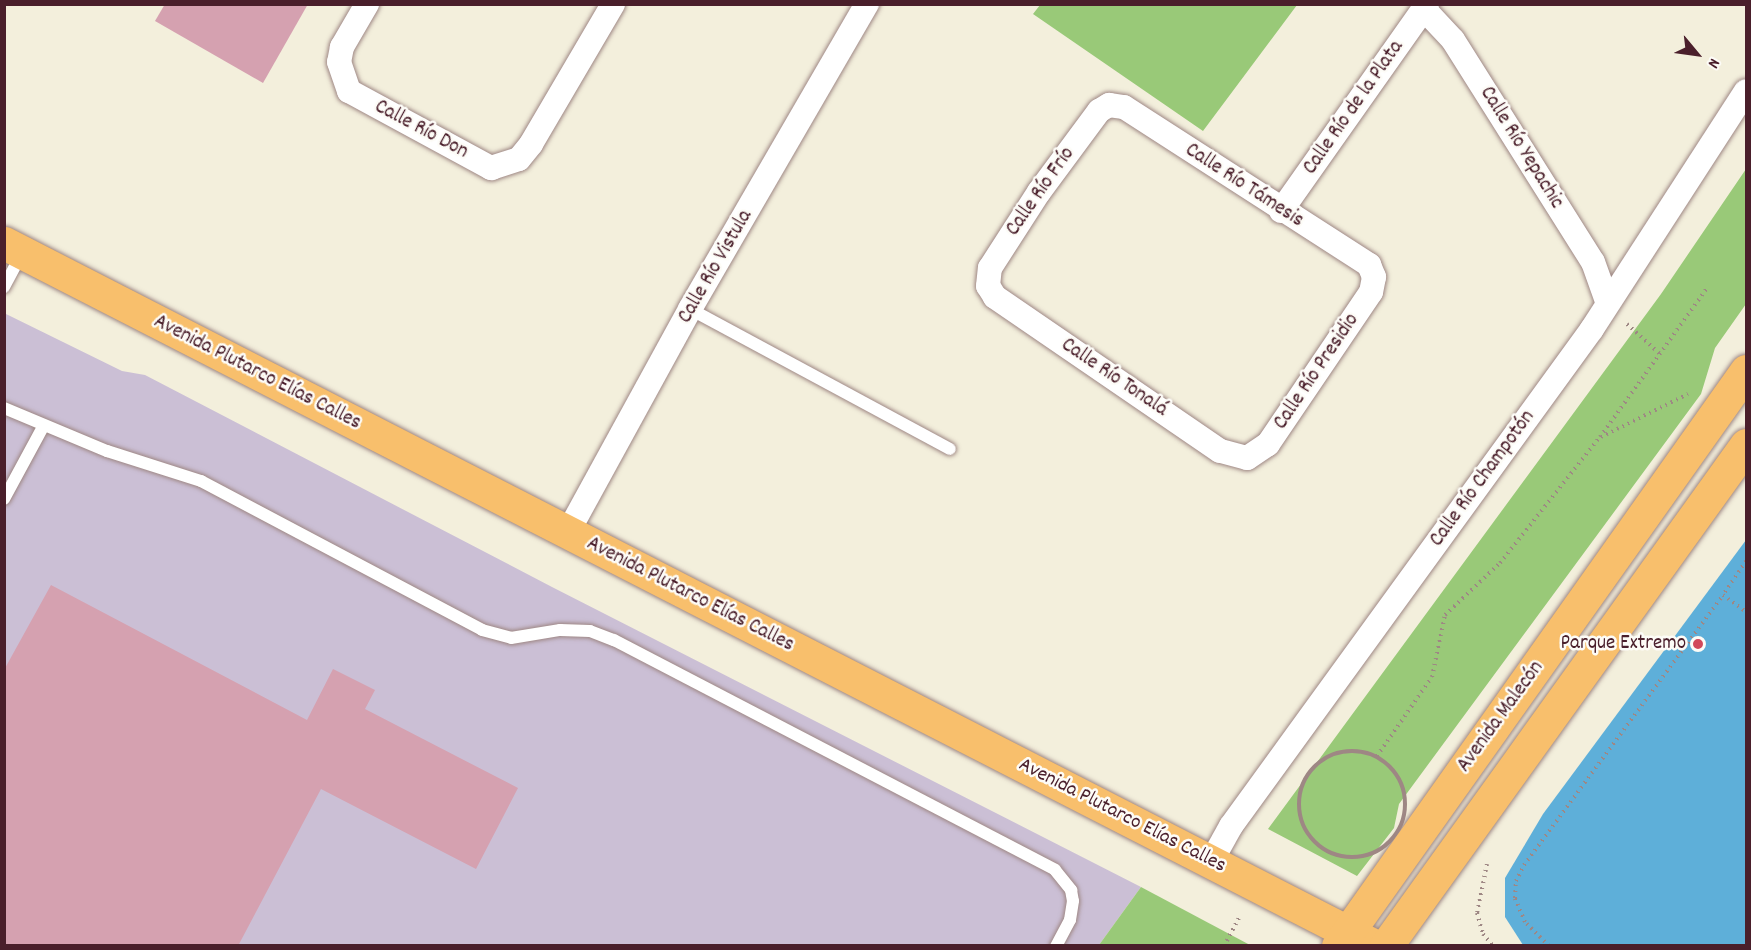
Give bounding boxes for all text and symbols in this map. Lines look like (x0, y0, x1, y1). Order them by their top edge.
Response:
north arrow (1667, 24, 1727, 84)
street label: Calle Río de la Plata (1298, 36, 1410, 180)
text: N (1701, 54, 1725, 72)
street label: Calle Río Yepachic (1473, 82, 1569, 214)
street label: Calle Río Don (370, 95, 472, 165)
street label: Calle Río Támesis (1180, 138, 1308, 234)
street label: Calle Río Frío (1001, 143, 1081, 241)
street label: Calle Río Vistula (673, 206, 759, 328)
street label: Calle Río Presidio (1269, 309, 1365, 435)
street label: Avenida Plutarco Elías Calles (149, 310, 365, 436)
street label: Calle Río Tonalá (1056, 333, 1172, 423)
street label: Calle Río Champotón (1425, 406, 1541, 552)
street label: Avenida Plutarco Elías Calles (582, 532, 798, 658)
place label: Parque Extremo (1561, 631, 1686, 657)
marker: Parque Extremo (1691, 637, 1705, 651)
street label: Avenida Malecón (1452, 656, 1550, 778)
street label: Avenida Plutarco Elías Calles (1014, 753, 1230, 879)

